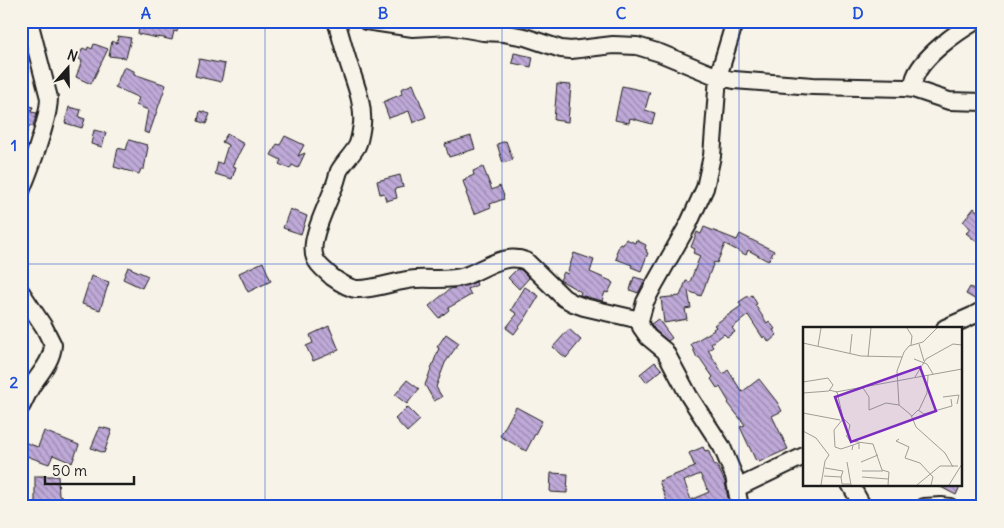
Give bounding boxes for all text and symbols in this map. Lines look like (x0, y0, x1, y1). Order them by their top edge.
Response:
text: A (141, 3, 151, 23)
text: B (378, 3, 389, 23)
text: C (616, 3, 627, 23)
text: D (852, 3, 864, 23)
north arrow (42, 42, 92, 92)
text: N (65, 46, 80, 66)
text: 1 (11, 135, 17, 155)
inset map (803, 327, 962, 486)
text: 2 (10, 372, 19, 392)
scale bar (45, 453, 134, 485)
text: 50 m (52, 461, 87, 480)

